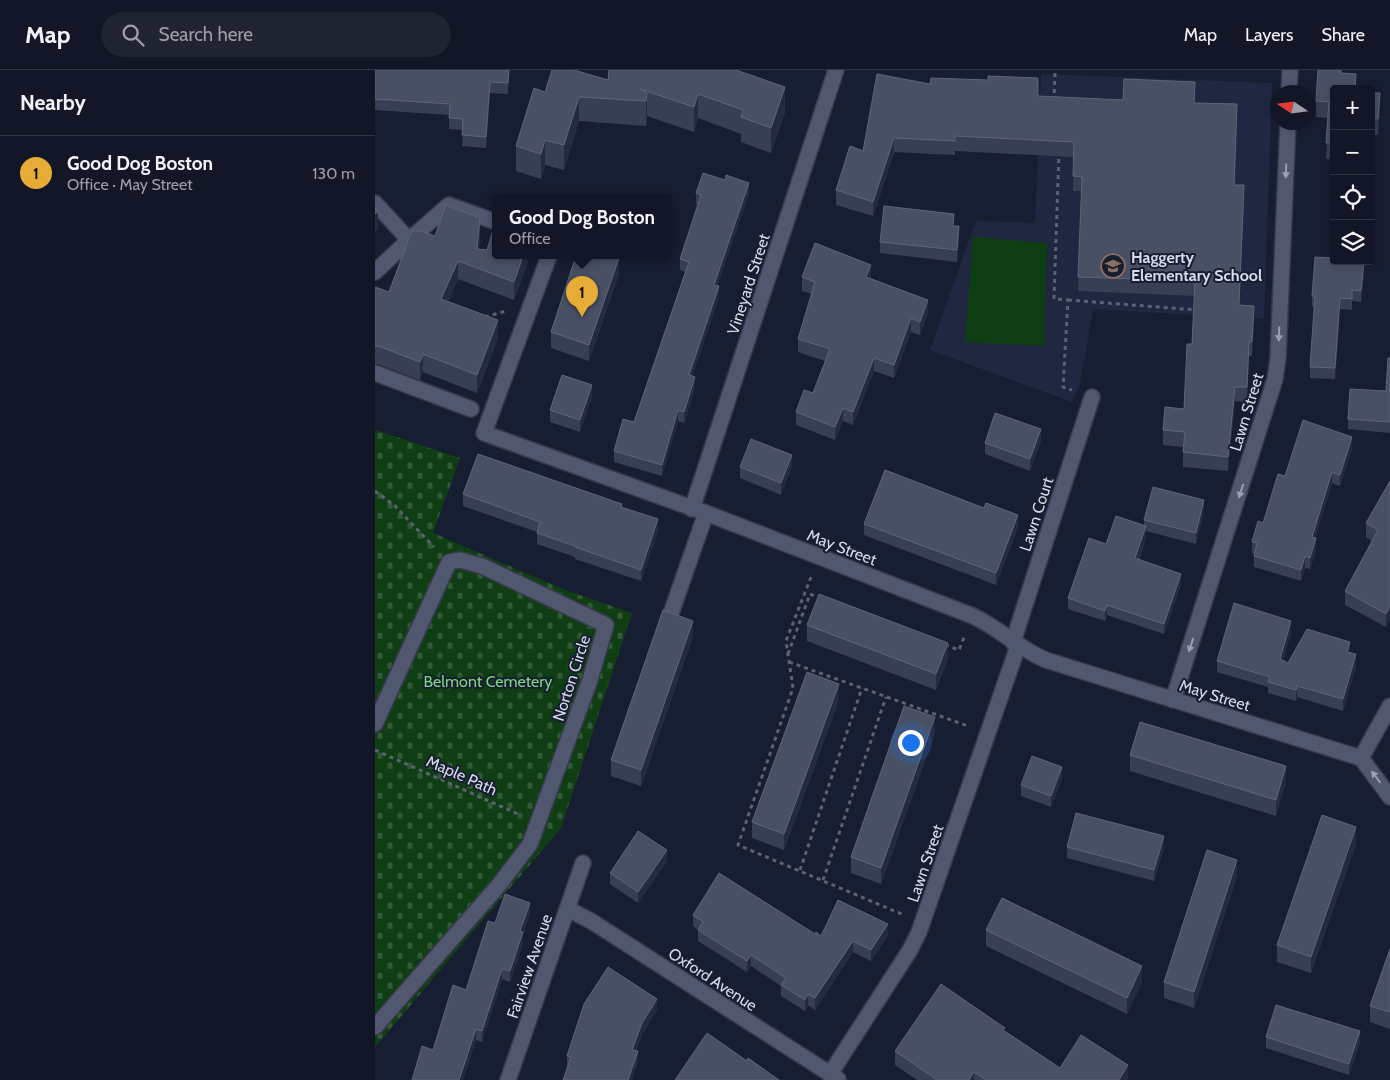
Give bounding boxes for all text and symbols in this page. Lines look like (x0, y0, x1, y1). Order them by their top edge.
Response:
search box (101, 12, 451, 57)
text: Map (25, 20, 71, 49)
icon: search (119, 21, 147, 49)
text: Search here (159, 23, 253, 46)
text: Map (1184, 24, 1217, 46)
text: Layers (1245, 24, 1294, 46)
text: Share (1322, 24, 1365, 46)
north arrow (1270, 85, 1315, 130)
map controls (1330, 85, 1375, 265)
button: + (1330, 85, 1375, 130)
text: Nearby (20, 90, 86, 115)
button: − (1330, 130, 1375, 175)
text: Good Dog Boston (67, 152, 213, 175)
one-way arrow (1282, 163, 1290, 179)
text: 1 (33, 164, 39, 183)
text: 130 m (312, 164, 355, 183)
text: Office · May Street (67, 175, 193, 194)
button: locate (1330, 175, 1375, 220)
popup (492, 194, 672, 259)
text: Good Dog Boston (509, 206, 655, 229)
button: layers (1330, 220, 1375, 265)
text: Office (509, 229, 551, 248)
street label: Vineyard Street (723, 231, 774, 337)
place label: Haggerty Elementary School (1131, 248, 1262, 285)
school or university icon: Haggerty Elementary School (1100, 253, 1126, 279)
pin: 1 (566, 276, 598, 317)
one-way arrow (1275, 326, 1283, 342)
street label: Lawn Street (1226, 370, 1268, 454)
street label: Lawn Court (1016, 474, 1058, 554)
one-way arrow (1236, 483, 1244, 498)
street label: May Street (804, 526, 880, 570)
street label: Norton Circle (549, 633, 594, 724)
one-way arrow (1187, 638, 1194, 653)
park label: Belmont Cemetery (424, 672, 552, 691)
street label: May Street (1177, 676, 1253, 715)
your location (898, 730, 924, 756)
street label: Maple Path (423, 751, 500, 799)
one-way arrow (1370, 771, 1381, 784)
street label: Lawn Street (903, 821, 948, 904)
street label: Fairview Avenue (503, 912, 556, 1021)
street label: Oxford Avenue (665, 944, 761, 1015)

